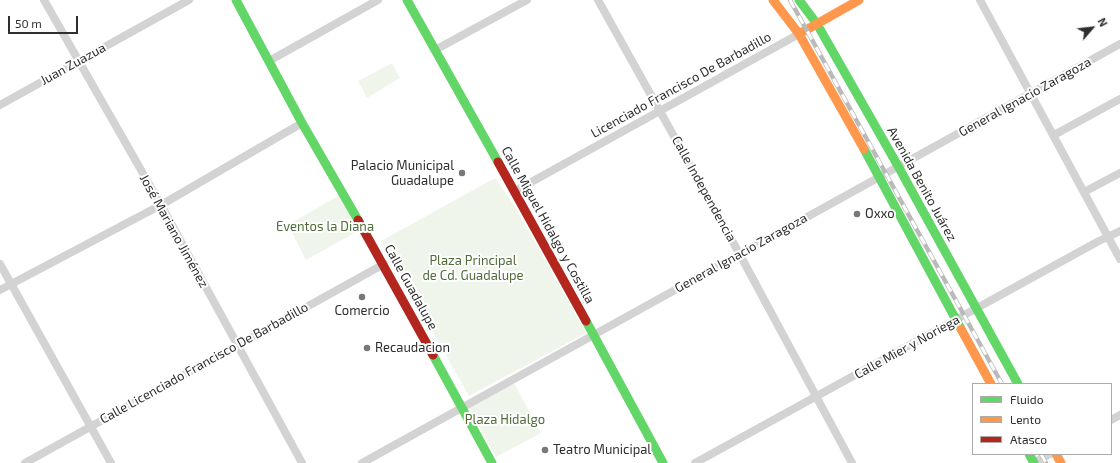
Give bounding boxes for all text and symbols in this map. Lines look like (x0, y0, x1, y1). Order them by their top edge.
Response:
scale bar (10, 8, 80, 34)
north arrow (1072, 8, 1112, 48)
text: 50 m (15, 16, 42, 30)
text: N (1095, 16, 1111, 29)
street label: Licenciado Francisco De Barbadillo (588, 29, 774, 141)
street label: Juan Zuazua (38, 40, 108, 88)
street label: General Ignacio Zaragoza (956, 54, 1094, 140)
street label: Avenida Benito Juárez (884, 124, 960, 244)
street label: Calle Independencia (668, 133, 740, 245)
street label: Calle Miguel Hidalgo y Costilla (498, 144, 598, 306)
place label: Palacio Municipal Guadalupe (351, 158, 454, 189)
marker: Palacio Municipal Guadalupe (457, 168, 467, 178)
street label: José Mariano Jiménez (136, 171, 212, 291)
place label: Oxxo (865, 206, 895, 222)
marker: Oxxo (852, 209, 862, 219)
street label: General Ignacio Zaragoza (672, 210, 810, 296)
park label: Eventos la Diana (276, 219, 374, 235)
street label: Calle Guadalupe (381, 242, 441, 332)
park label: Plaza Principal de Cd. Guadalupe (422, 253, 524, 284)
marker: Comercio (357, 292, 367, 302)
street label: Calle Licenciado Francisco De Barbadillo (97, 299, 311, 427)
place label: Comercio (334, 303, 390, 319)
street label: Calle Mier y Noriega (852, 312, 962, 382)
place label: Recaudacion (375, 340, 450, 356)
marker: Recaudacion (362, 343, 372, 353)
legend (972, 383, 1112, 455)
text: Fluido (1010, 392, 1044, 406)
park label: Plaza Hidalgo (465, 412, 545, 428)
text: Lento (1010, 412, 1041, 426)
text: Atasco (1010, 432, 1047, 446)
place label: Teatro Municipal (553, 442, 651, 458)
marker: Teatro Municipal (540, 445, 550, 455)

